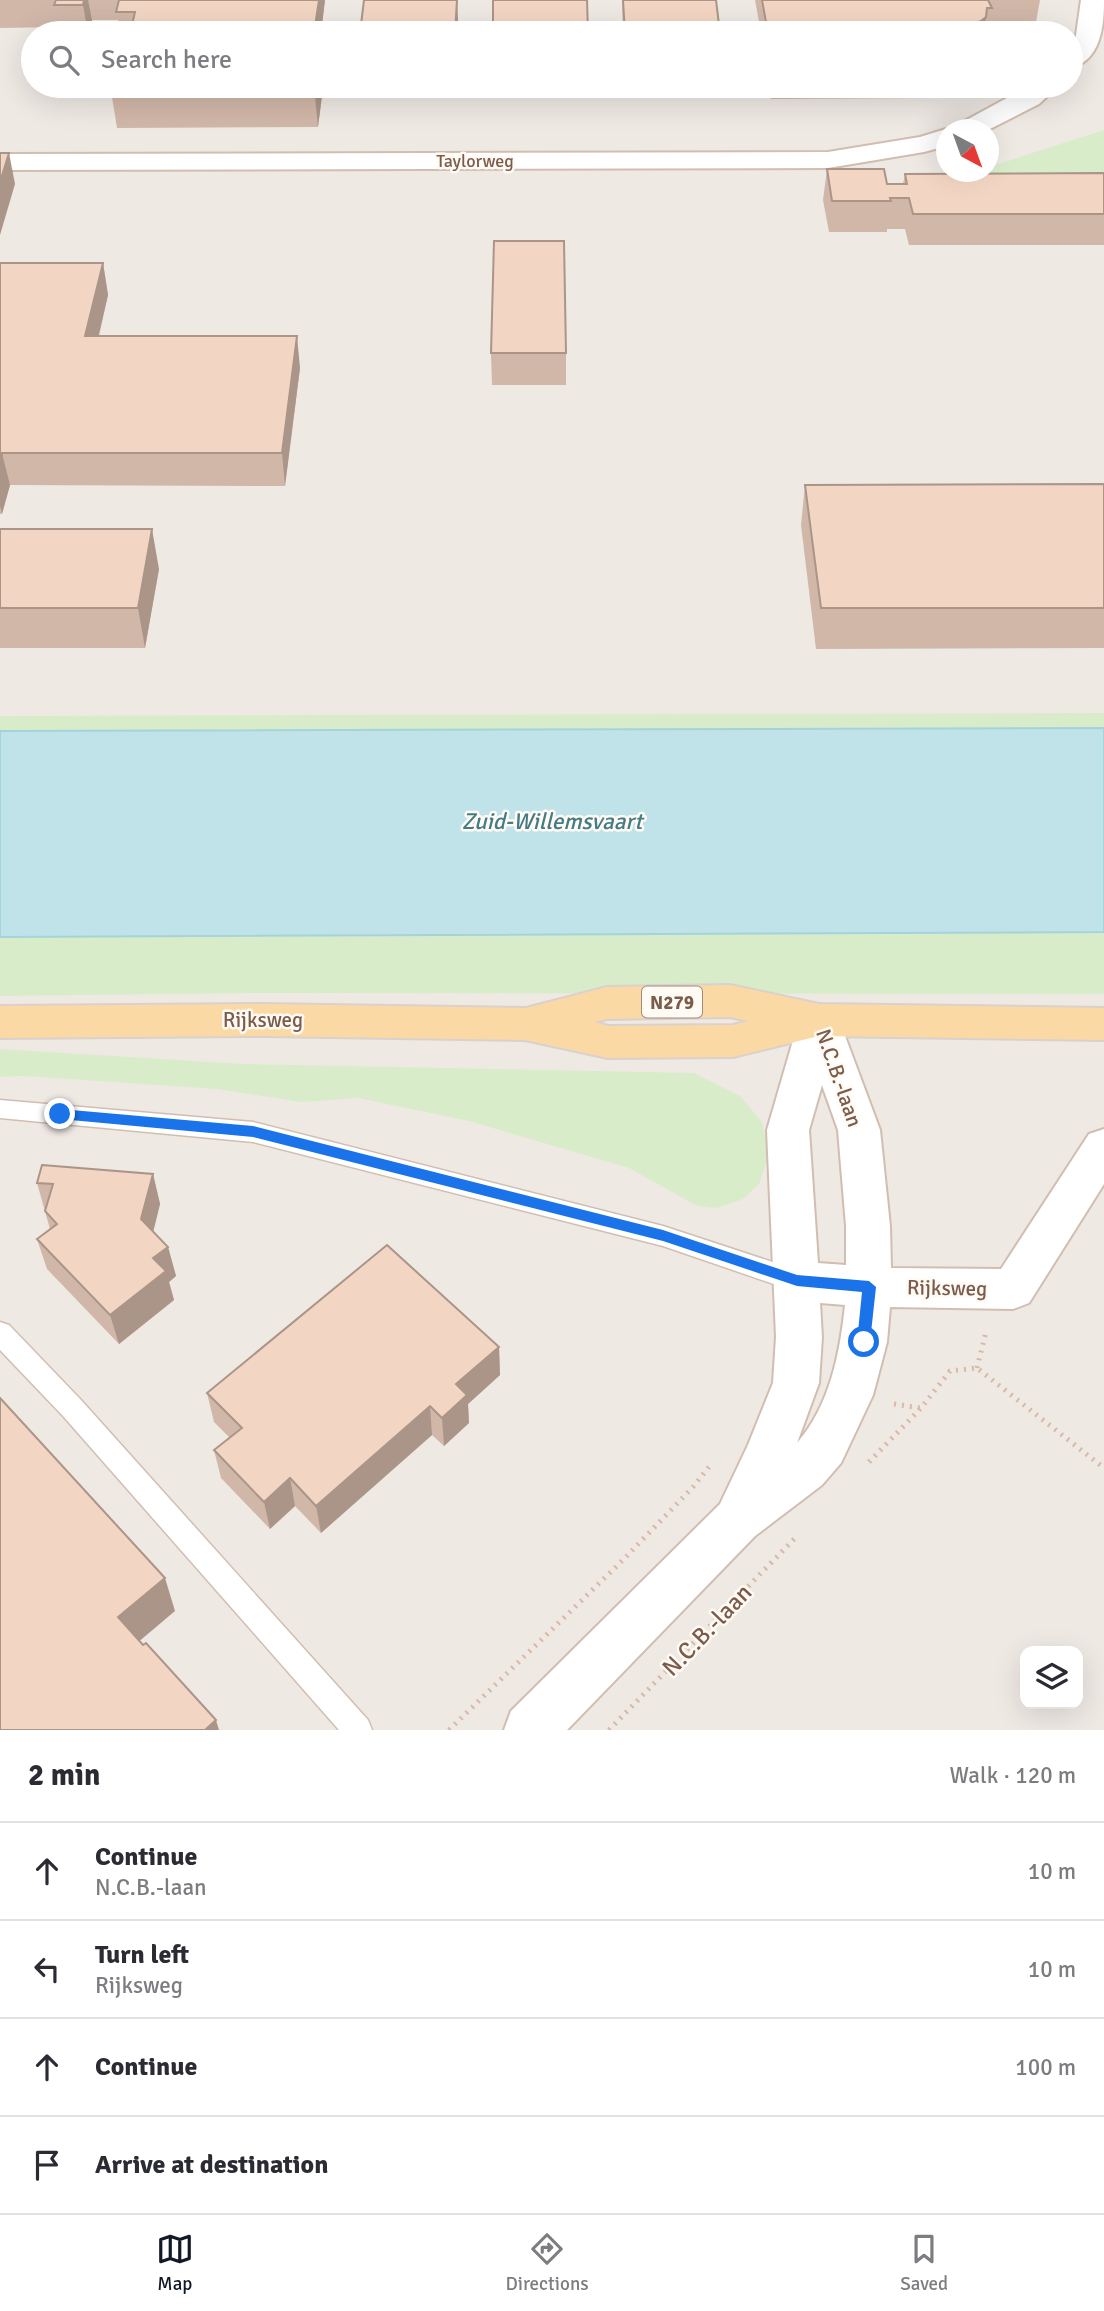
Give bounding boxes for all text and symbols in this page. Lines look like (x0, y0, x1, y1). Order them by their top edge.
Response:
search box (21, 21, 1083, 98)
icon: search (45, 41, 83, 79)
text: Search here (101, 44, 232, 76)
north arrow (936, 119, 999, 182)
street label: Taylorweg (436, 150, 514, 172)
water label: Zuid-Willemsvaart (462, 807, 645, 836)
road number: N279 (642, 986, 702, 1018)
street label: Rijksweg (223, 1007, 303, 1033)
street label: N.C.B.-laan (810, 1026, 868, 1130)
route end (44, 1098, 75, 1129)
street label: Rijksweg (907, 1274, 987, 1302)
route start (848, 1326, 879, 1357)
street label: N.C.B.-laan (656, 1578, 758, 1682)
map controls (1020, 1646, 1083, 1709)
button: layers (1020, 1646, 1083, 1709)
text: 2 min (28, 1757, 100, 1794)
text: Walk · 120 m (950, 1761, 1076, 1790)
text: Continue (95, 1841, 197, 1873)
icon: ahead (28, 1852, 66, 1890)
text: 10 m (1028, 1857, 1076, 1886)
text: N.C.B.-laan (95, 1873, 207, 1902)
text: Turn left (95, 1939, 189, 1971)
icon: left (28, 1950, 66, 1988)
text: 10 m (1028, 1955, 1076, 1984)
text: Rijksweg (95, 1971, 183, 2000)
icon: ahead (28, 2048, 66, 2086)
text: Continue (95, 2051, 197, 2083)
text: 100 m (1015, 2053, 1076, 2082)
icon: arrive (28, 2146, 66, 2184)
text: Arrive at destination (95, 2149, 328, 2181)
tab: Map (156, 2230, 194, 2296)
tab: Directions (506, 2230, 589, 2296)
tab: Saved (900, 2230, 948, 2296)

